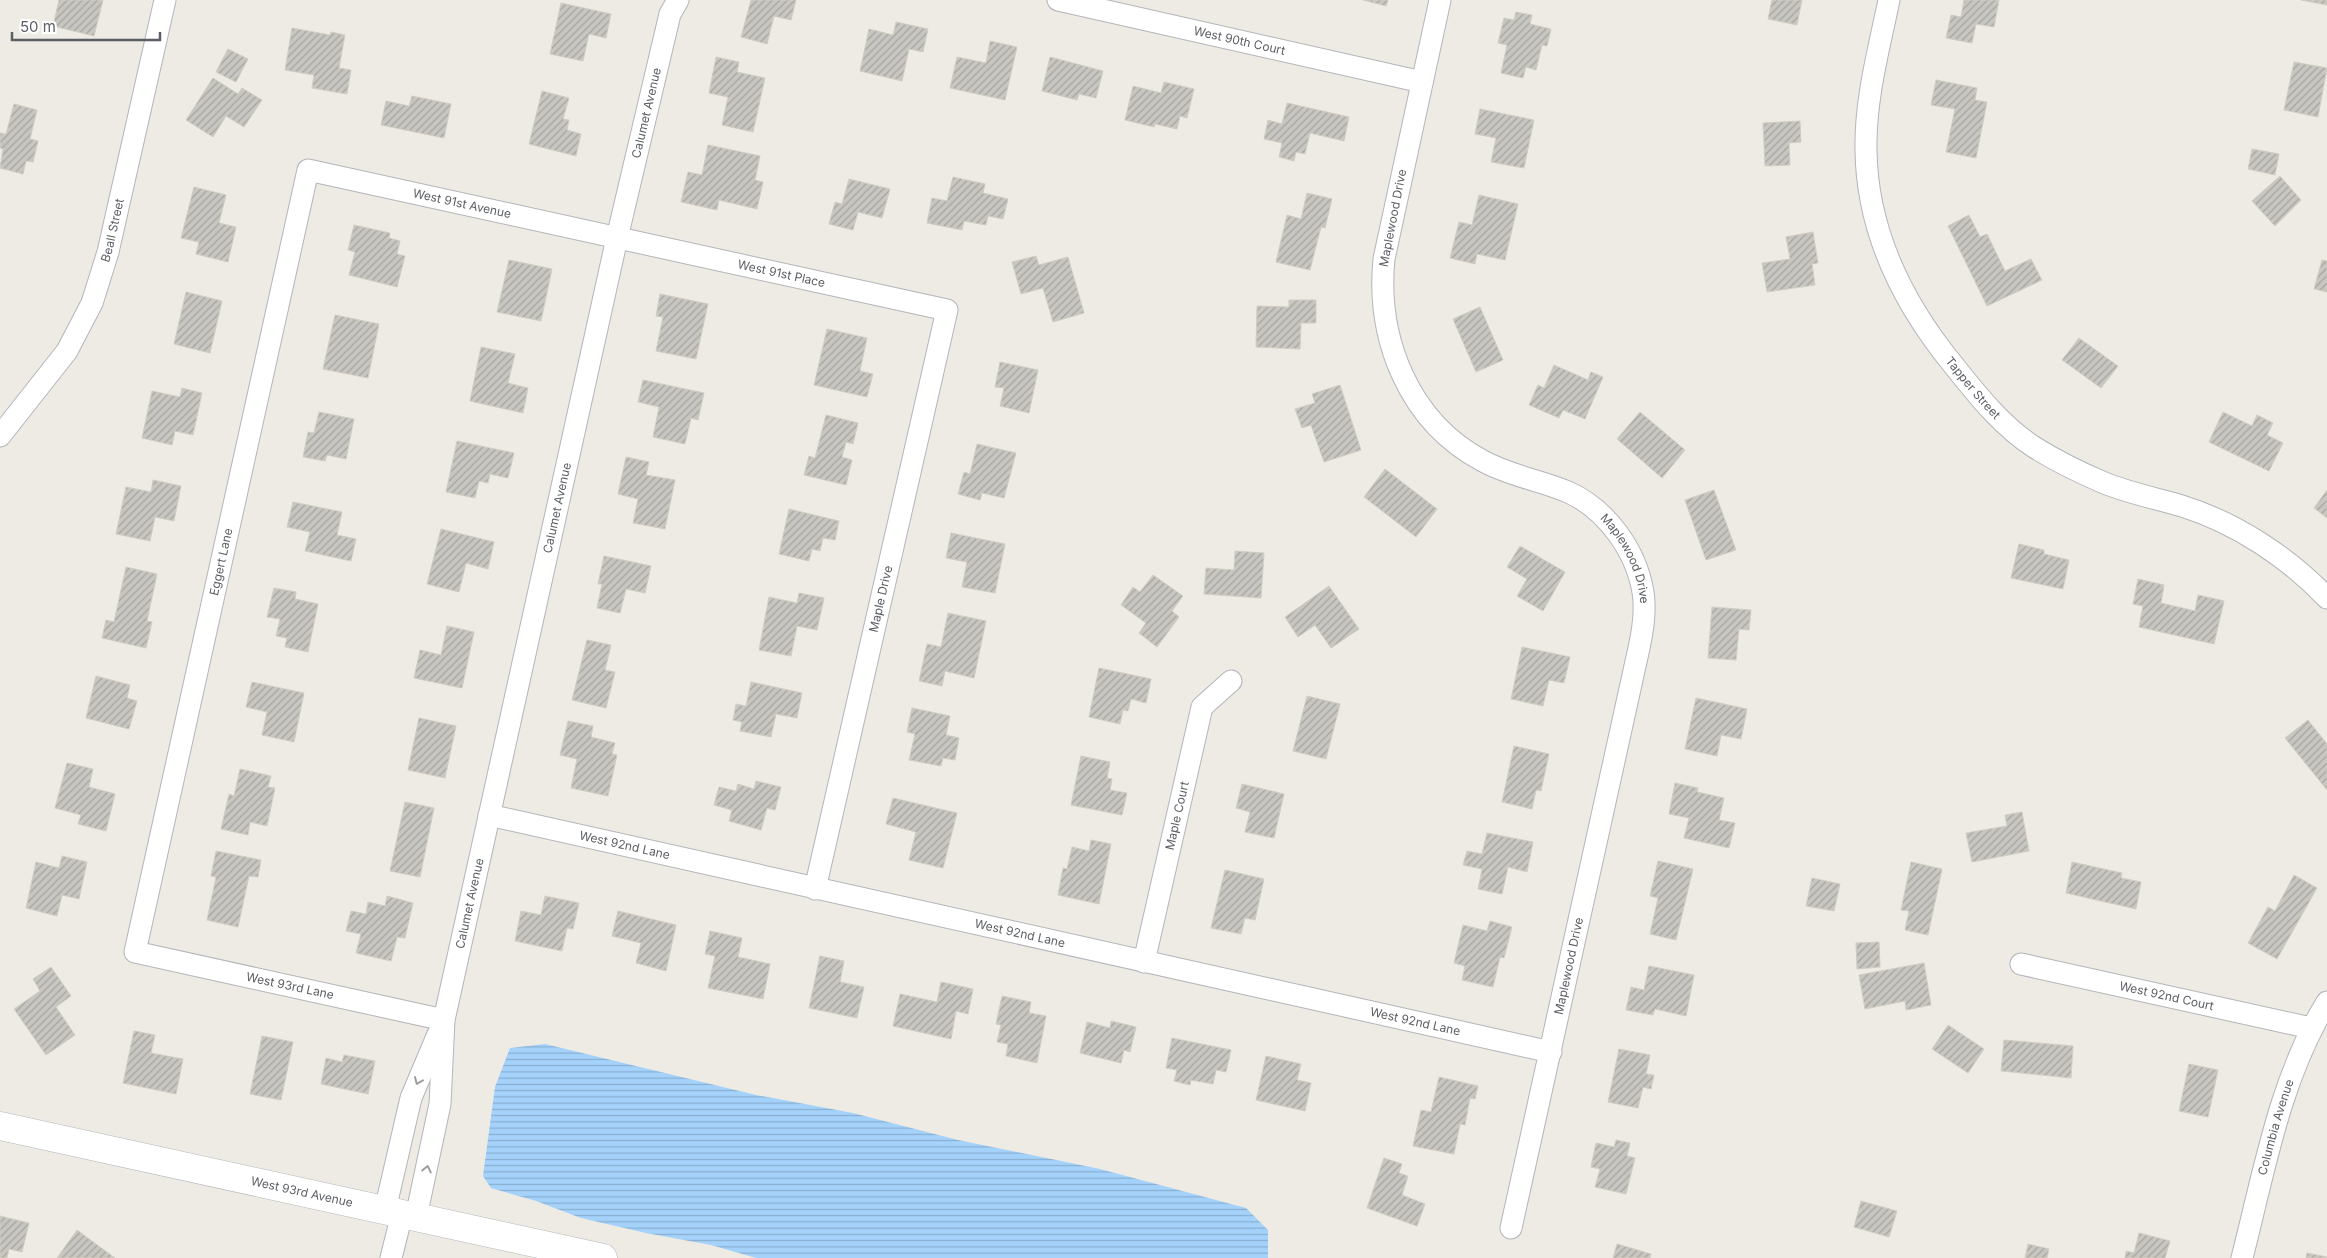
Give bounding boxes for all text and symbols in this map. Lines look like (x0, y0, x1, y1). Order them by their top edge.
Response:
scale bar (12, 10, 160, 42)
text: 50 m (20, 17, 56, 36)
street label: West 90th Court (1192, 23, 1287, 58)
street label: Calumet Avenue (628, 66, 664, 160)
street label: Maplewood Drive (1376, 168, 1409, 268)
street label: West 91st Avenue (412, 185, 513, 221)
street label: Beall Street (97, 197, 127, 264)
street label: West 91st Place (736, 256, 827, 290)
street label: Tapper Street (1943, 353, 2004, 422)
street label: Calumet Avenue (539, 461, 574, 555)
street label: Maplewood Drive (1597, 510, 1652, 604)
street label: Eggert Lane (206, 527, 236, 597)
street label: Maple Drive (866, 564, 895, 634)
street label: Maple Court (1162, 780, 1192, 851)
street label: West 92nd Lane (578, 827, 671, 862)
street label: Calumet Avenue (452, 857, 487, 950)
street label: West 92nd Lane (973, 916, 1067, 950)
street label: Maplewood Drive (1551, 916, 1586, 1016)
street label: West 93rd Lane (245, 969, 335, 1002)
street label: West 92nd Court (2118, 978, 2215, 1013)
street label: West 92nd Lane (1369, 1004, 1462, 1039)
one-way arrow (414, 1076, 425, 1085)
street label: Columbia Avenue (2254, 1077, 2297, 1177)
one-way arrow (421, 1165, 431, 1174)
street label: West 93rd Avenue (250, 1173, 354, 1210)

